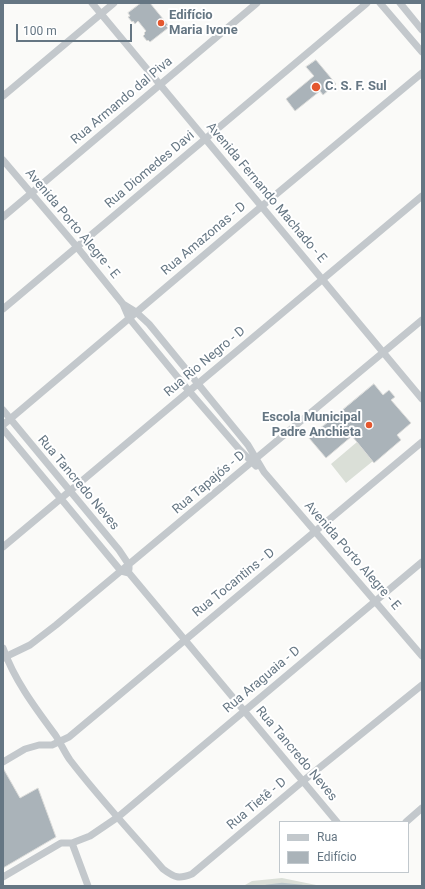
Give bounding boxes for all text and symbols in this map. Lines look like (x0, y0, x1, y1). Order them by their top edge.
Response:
place label: Edifício Maria Ivone (169, 8, 238, 39)
scale bar (18, 16, 134, 42)
marker: Edifício Maria Ivone (156, 18, 166, 28)
text: 100 m (23, 24, 57, 38)
street label: Rua Armando dal Piva (68, 54, 176, 148)
place label: C. S. F. Sul (325, 79, 387, 95)
marker: C. S. F. Sul (310, 81, 322, 93)
street label: Avenida Fernando Machado - E (203, 120, 329, 266)
street label: Rua Diomedes Davi (102, 128, 198, 212)
street label: Avenida Porto Alegre - E (21, 166, 123, 282)
street label: Rua Amazonas - D (158, 199, 250, 279)
street label: Rua Rio Negro - D (161, 324, 249, 400)
place label: Escola Municipal Padre Anchieta (262, 410, 361, 441)
marker: Escola Municipal Padre Anchieta (364, 420, 374, 430)
street label: Rua Tancredo Neves (34, 433, 122, 533)
street label: Rua Tapajós - D (170, 448, 248, 518)
street label: Avenida Porto Alegre - E (301, 499, 403, 613)
street label: Rua Tocantins - D (190, 545, 278, 621)
street label: Rua Araguaia - D (220, 643, 304, 717)
street label: Rua Tancredo Neves (252, 704, 340, 804)
street label: Rua Tietê - D (224, 775, 290, 833)
legend (279, 821, 409, 873)
text: Rua (317, 830, 338, 844)
text: Edifício (317, 850, 357, 864)

